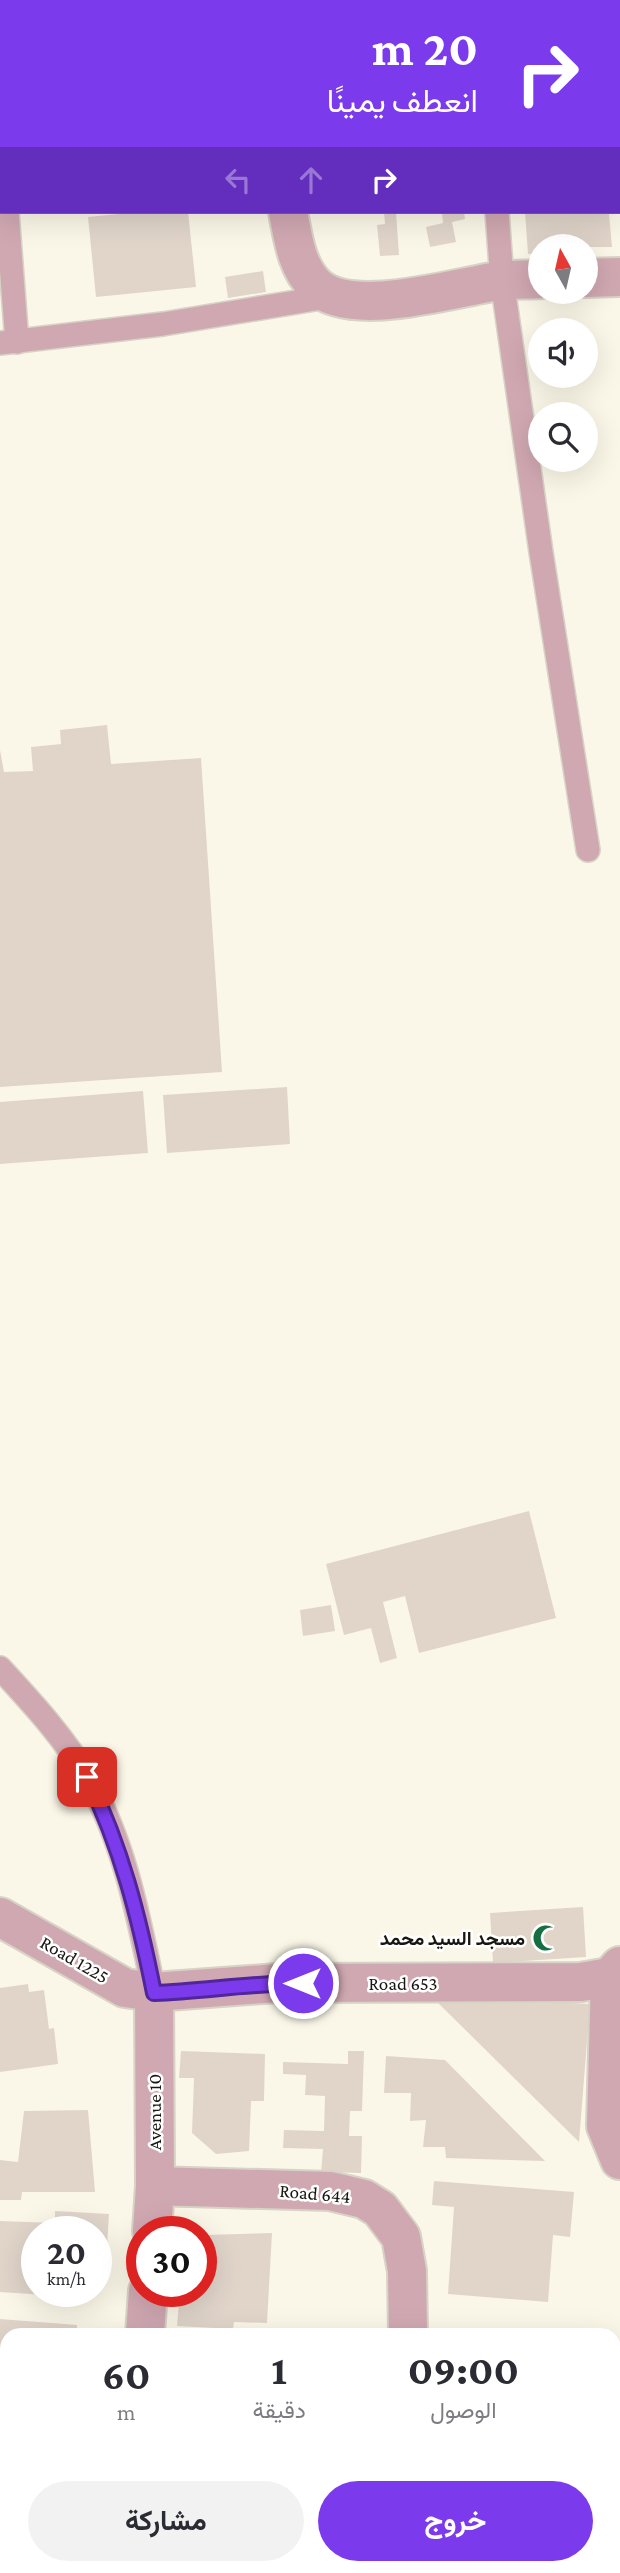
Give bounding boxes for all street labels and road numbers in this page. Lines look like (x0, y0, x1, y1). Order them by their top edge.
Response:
street label: Road 1225 (37, 1931, 113, 1987)
street label: Road 653 (368, 1973, 438, 1994)
street label: Avenue 10 (144, 2074, 165, 2150)
street label: Road 644 (279, 2180, 351, 2207)

